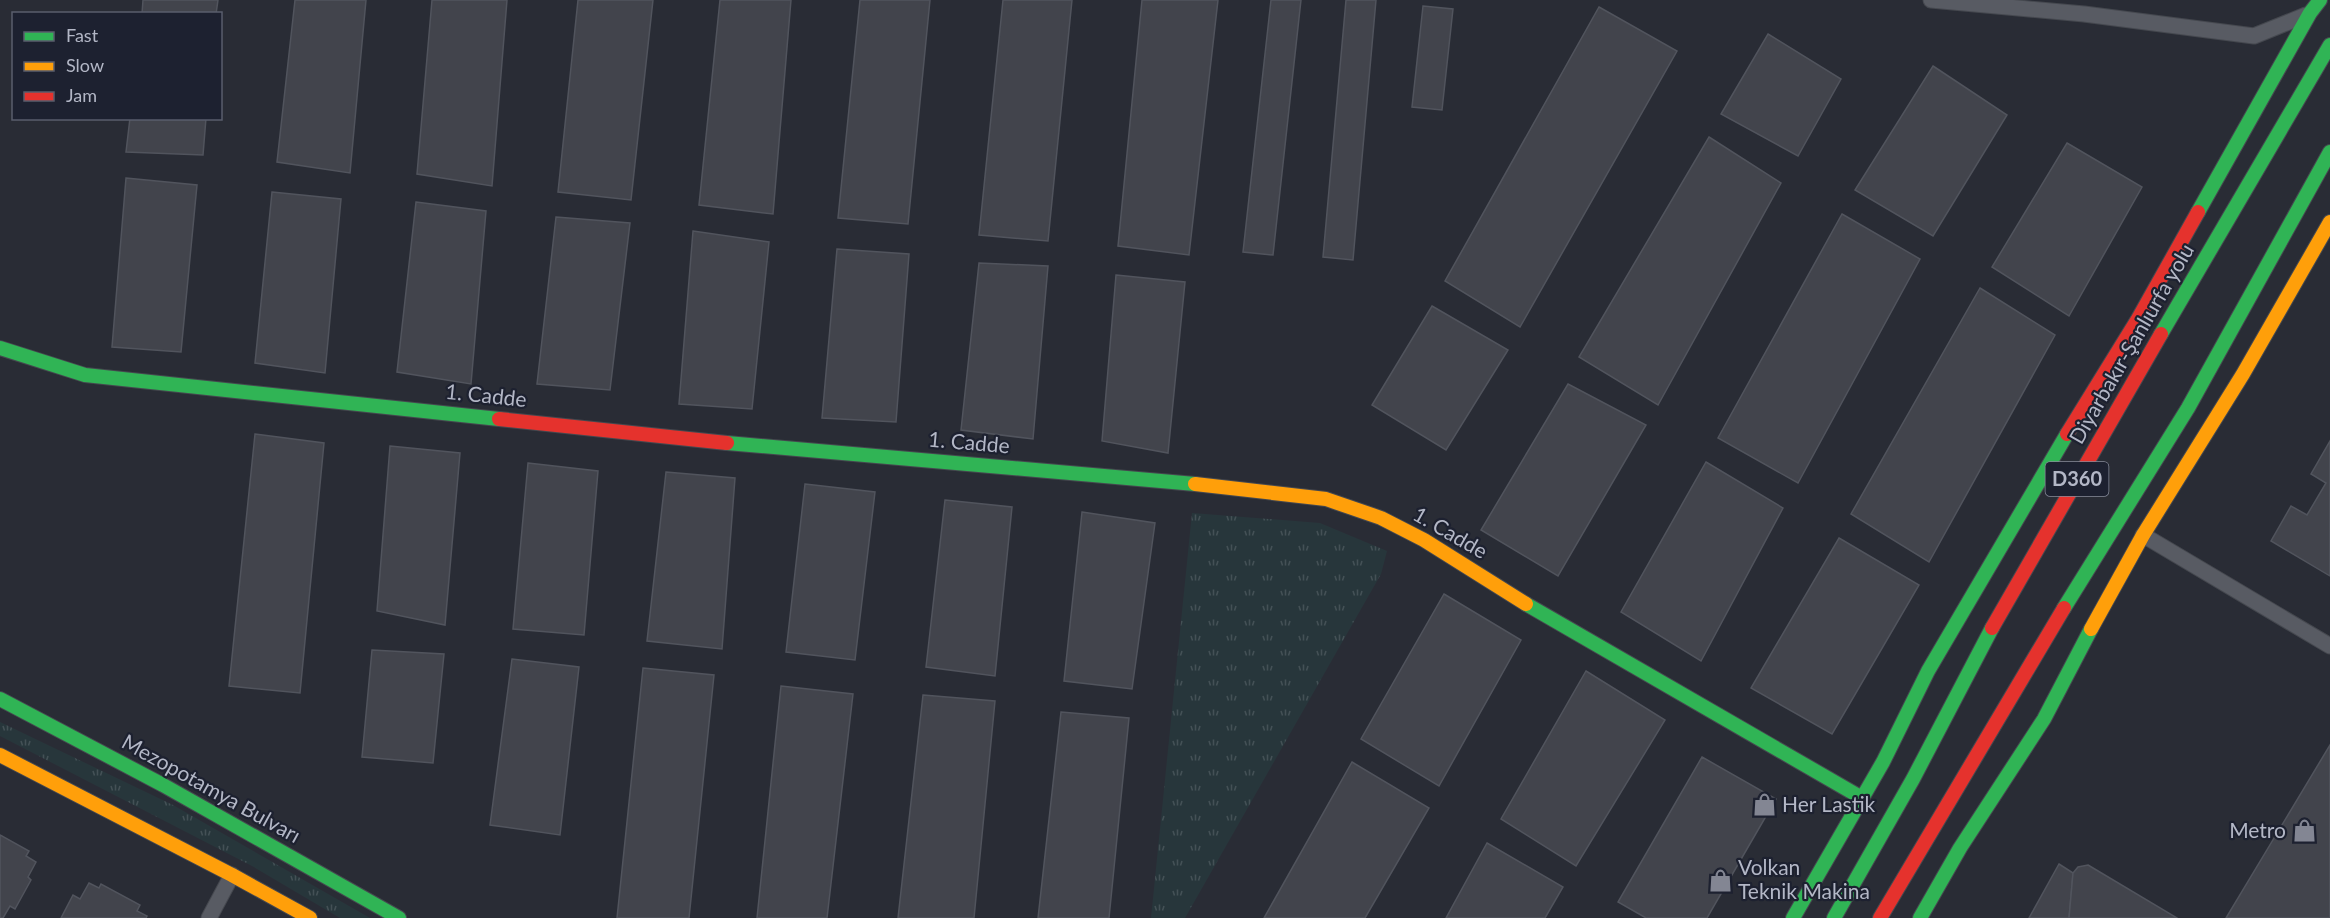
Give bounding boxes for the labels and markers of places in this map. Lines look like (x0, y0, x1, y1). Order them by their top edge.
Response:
place label: Her Lastik (1782, 791, 1876, 816)
shop icon: Her Lastik (1751, 792, 1777, 818)
place label: Metro (2229, 817, 2286, 842)
shop icon: Metro (2291, 818, 2317, 844)
place label: Volkan Teknik Makina (1738, 854, 1870, 903)
shop icon: Volkan Teknik Makina (1707, 867, 1733, 893)

